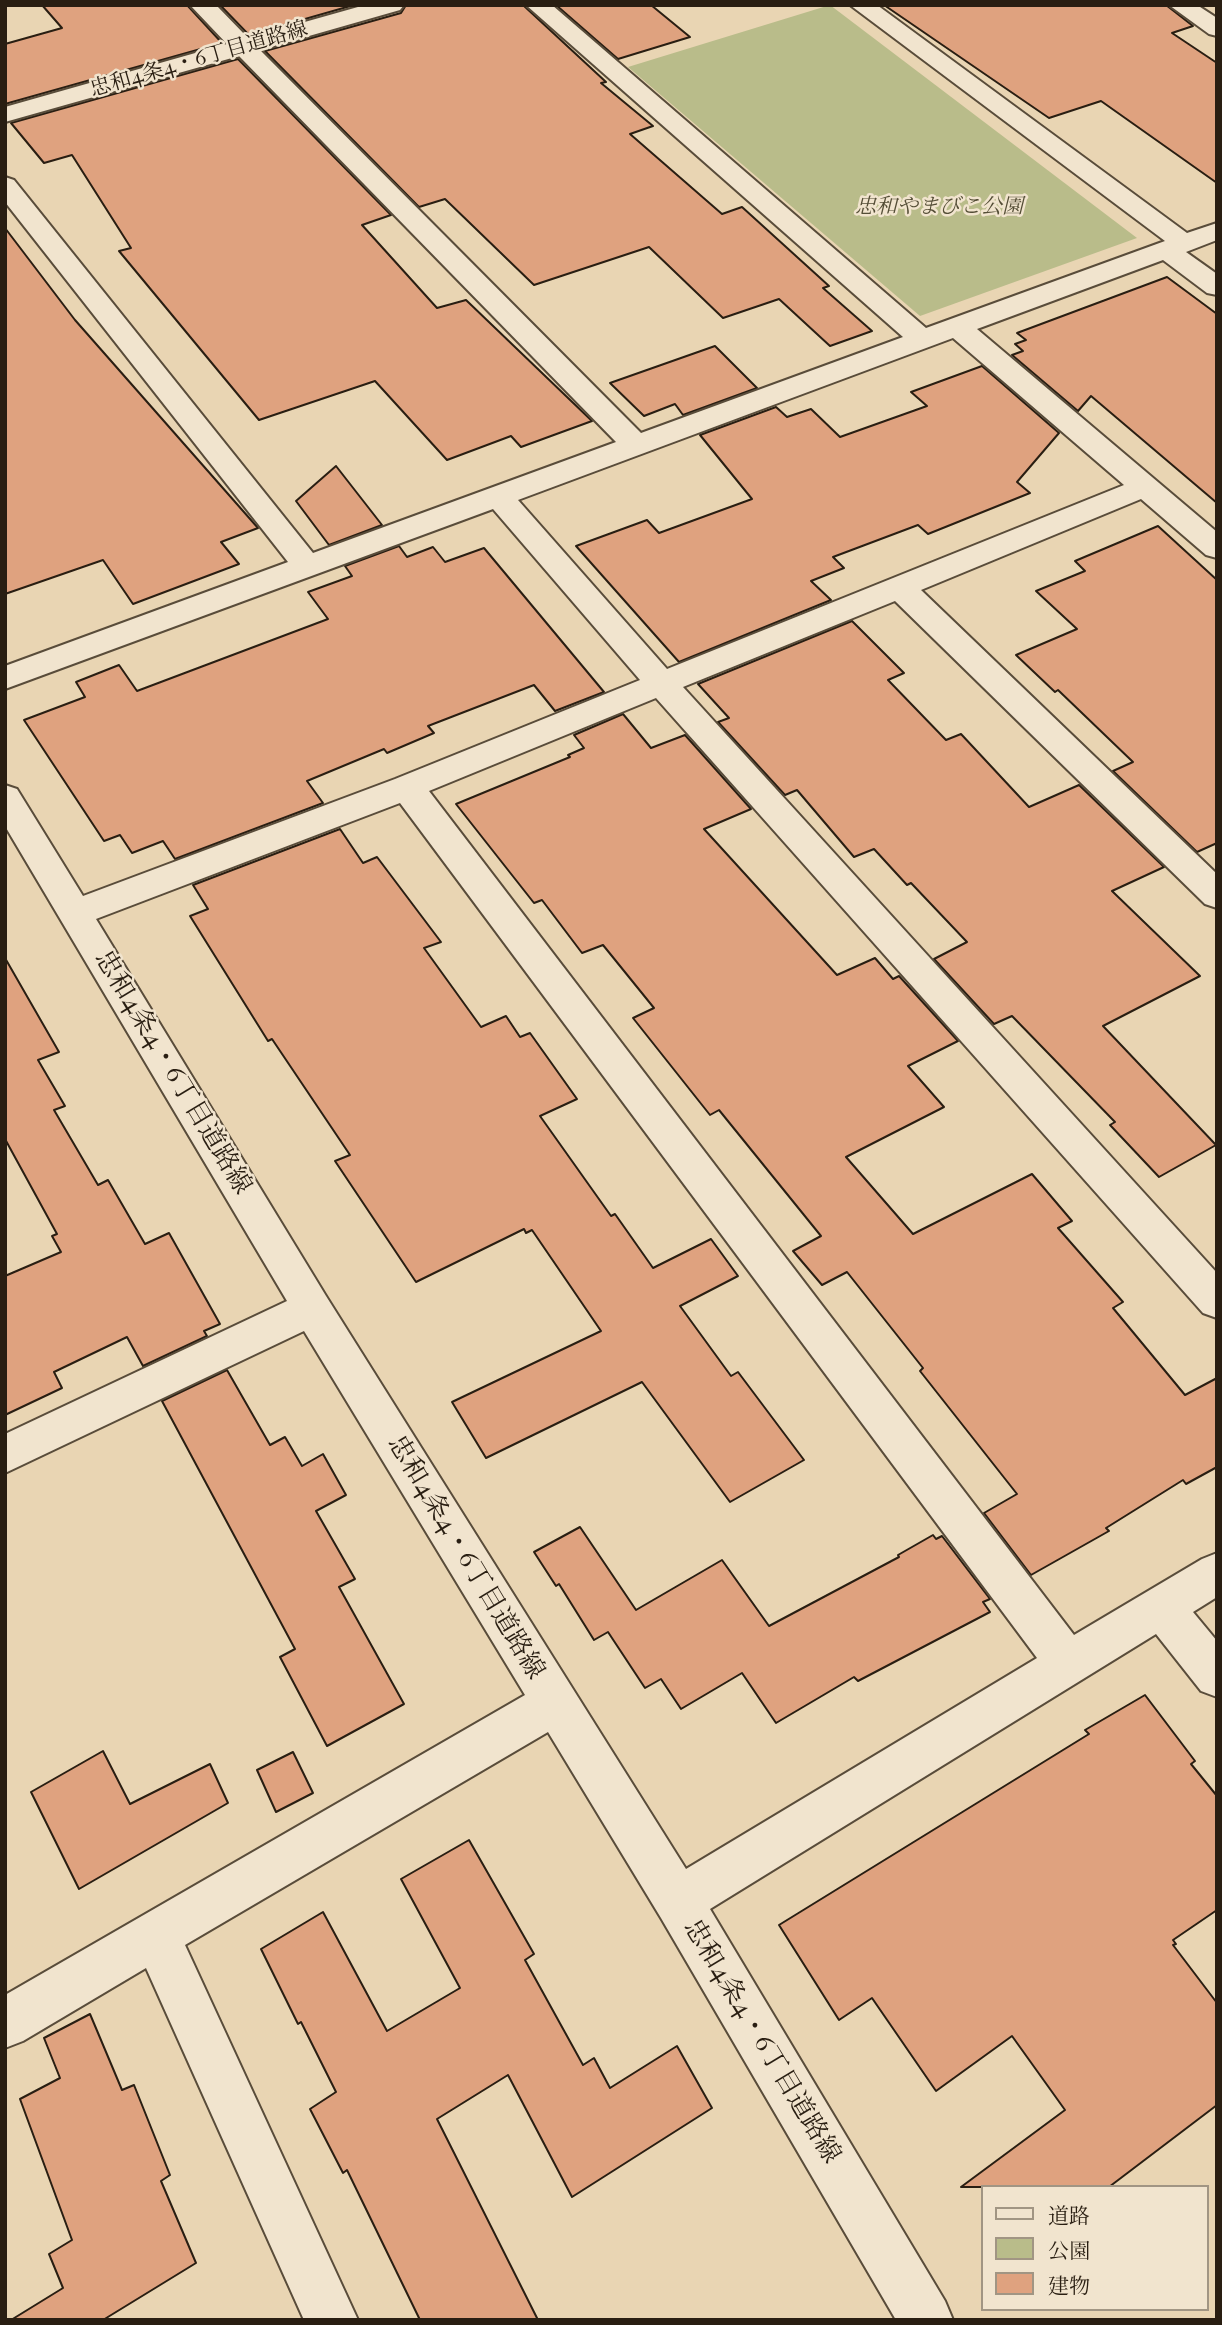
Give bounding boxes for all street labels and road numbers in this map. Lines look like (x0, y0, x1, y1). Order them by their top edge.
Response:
street label: 忠和4条4・6丁目道路線 (87, 17, 311, 103)
street label: 忠和4条4・6丁目道路線 (87, 945, 257, 1201)
street label: 忠和4条4・6丁目道路線 (380, 1430, 550, 1686)
street label: 忠和4条4・6丁目道路線 (676, 1914, 846, 2170)

